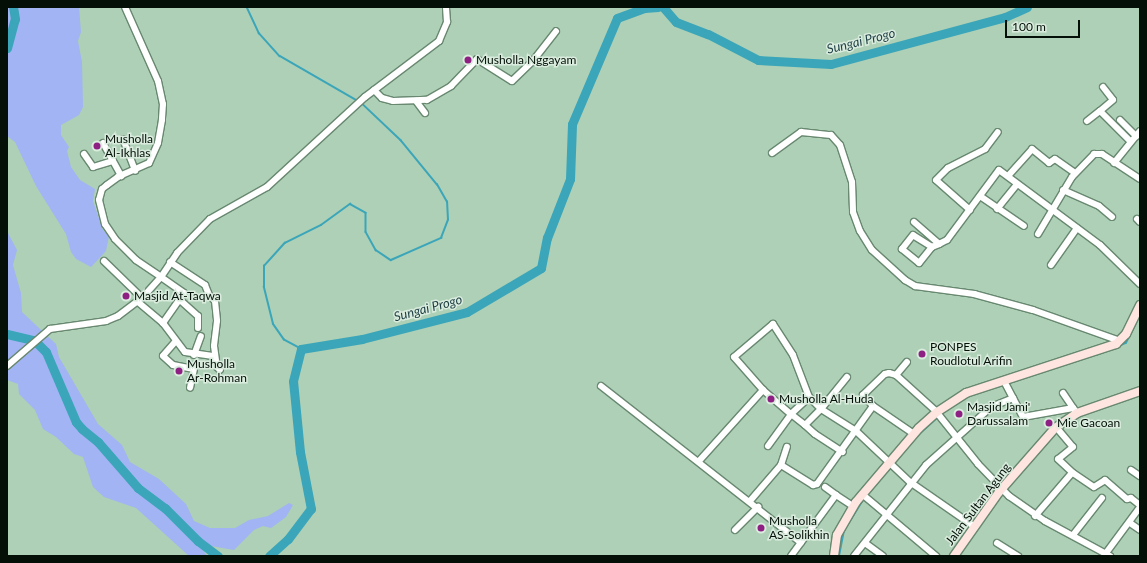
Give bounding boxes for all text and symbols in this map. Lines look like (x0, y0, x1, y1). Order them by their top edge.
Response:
scale bar (1007, 12, 1082, 38)
text: 100 m (1012, 19, 1046, 34)
water label: Sungai Progo (825, 25, 897, 57)
place label: Musholla Nggayam (476, 53, 576, 67)
marker: Musholla Nggayam (463, 55, 473, 65)
place label: Musholla Al-Ikhlas (105, 132, 153, 160)
marker: Musholla Al-Ikhlas (92, 141, 102, 151)
place label: Masjid At-Taqwa (134, 289, 221, 303)
marker: Masjid At-Taqwa (121, 291, 131, 301)
water label: Sungai Progo (392, 291, 464, 325)
place label: PONPES Roudlotul Arifin (930, 340, 1013, 368)
marker: PONPES Roudlotul Arifin (917, 349, 927, 359)
place label: Musholla Ar-Rohman (187, 357, 247, 385)
marker: Musholla Ar-Rohman (174, 366, 184, 376)
place label: Musholla Al-Huda (779, 392, 874, 406)
marker: Musholla Al-Huda (766, 394, 776, 404)
place label: Masjid Jami' Darussalam (967, 400, 1031, 428)
marker: Masjid Jami' Darussalam (954, 409, 964, 419)
place label: Mie Gacoan (1057, 416, 1120, 430)
marker: Mie Gacoan (1044, 418, 1054, 428)
street label: Jalan Sultan Agung (942, 460, 1014, 548)
place label: Musholla AS-Solikhin (769, 514, 829, 542)
marker: Musholla AS-Solikhin (756, 523, 766, 533)

